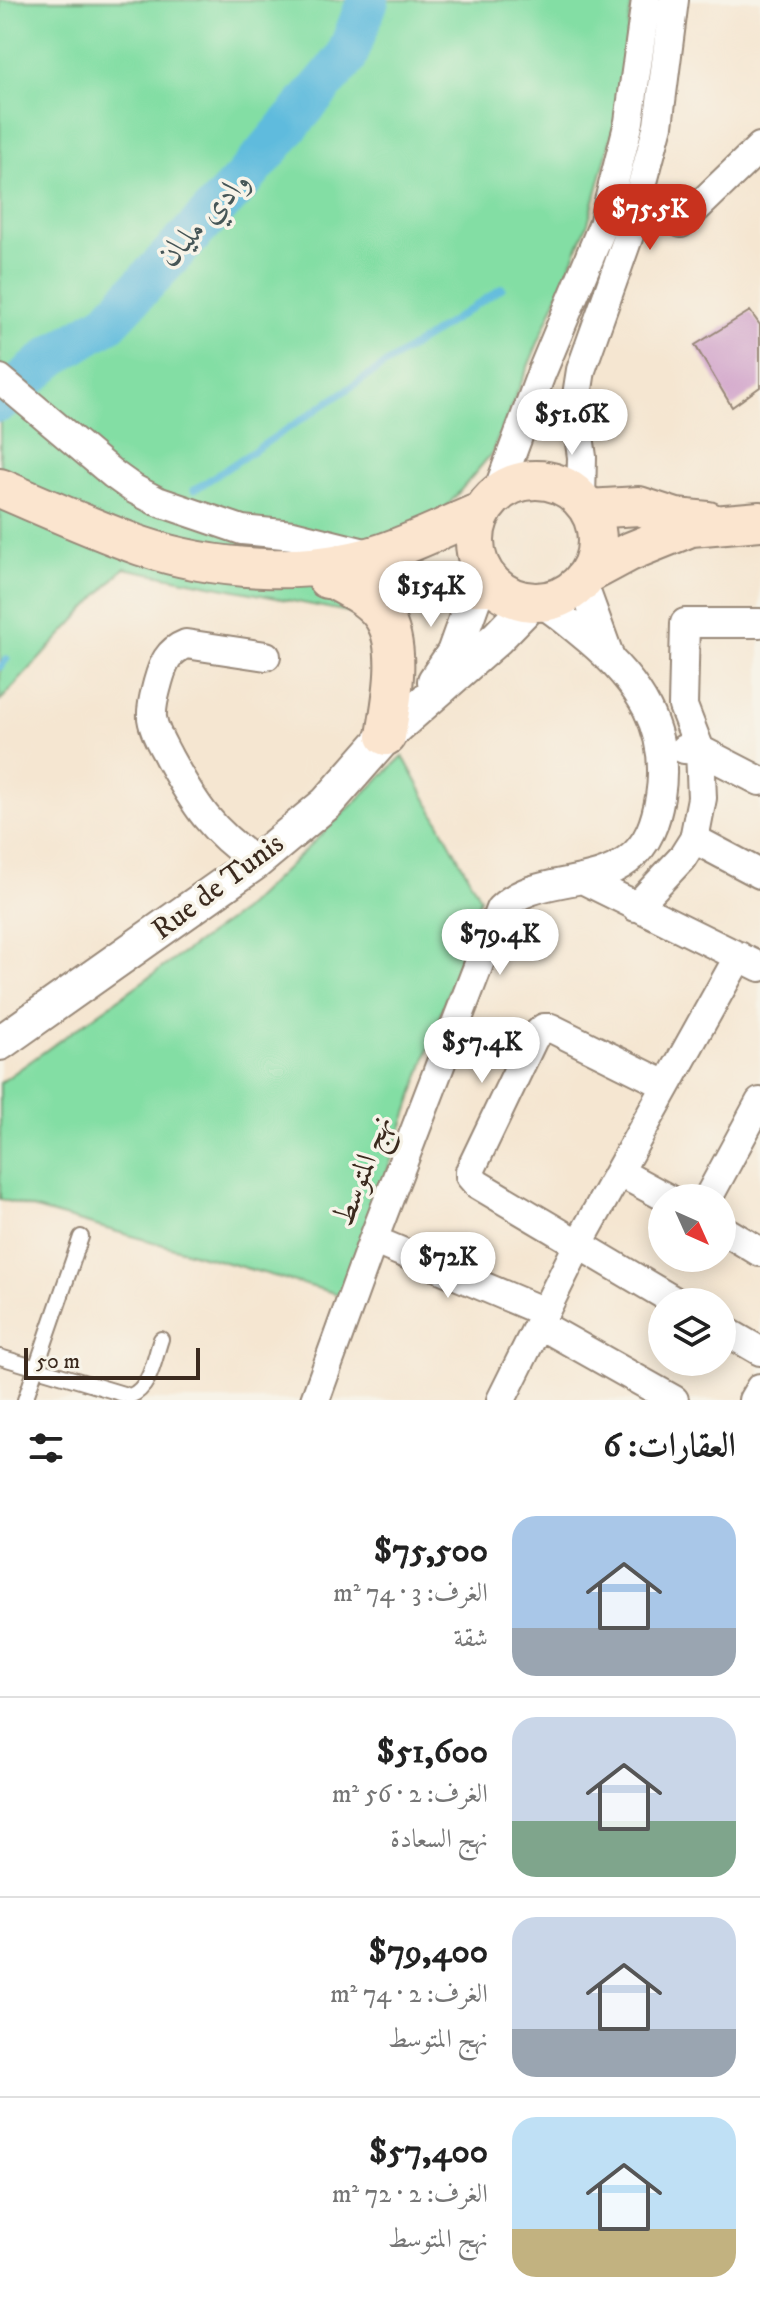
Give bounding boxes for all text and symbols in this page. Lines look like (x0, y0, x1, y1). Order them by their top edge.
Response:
water label: وادي مليان (150, 162, 262, 278)
pin: $75.5K (585, 184, 715, 252)
text: $75.5K (612, 193, 688, 226)
pin: $51.6K (507, 389, 637, 457)
text: $51.6K (535, 398, 609, 431)
pin: $154K (375, 561, 487, 629)
text: $154K (397, 570, 465, 603)
street label: Rue de Tunis (145, 825, 291, 949)
pin: $79.4K (435, 909, 565, 977)
text: $79.4K (460, 918, 540, 951)
pin: $57.4K (417, 1017, 547, 1085)
text: $57.4K (442, 1026, 522, 1059)
street label: نهج المتوسط (325, 1110, 408, 1234)
north arrow (648, 1184, 736, 1272)
map controls (648, 1184, 736, 1376)
pin: $72K (401, 1232, 495, 1300)
text: $72K (419, 1241, 477, 1274)
button: layers (648, 1288, 736, 1376)
scale bar (24, 1344, 200, 1380)
text: 50 m (36, 1348, 80, 1375)
text: العقارات: 6 (603, 1425, 736, 1467)
icon: filters (24, 1426, 68, 1470)
text: $75,500 (374, 1530, 488, 1572)
icon: home (576, 1548, 672, 1644)
text: الغرف: 3 · 74 m² (333, 1577, 488, 1610)
text: شقة (454, 1622, 488, 1655)
text: $51,600 (377, 1731, 488, 1773)
icon: home (576, 1749, 672, 1845)
text: الغرف: 2 · 56 m² (332, 1778, 488, 1811)
text: نهج السعادة (390, 1823, 488, 1856)
text: $79,400 (369, 1931, 488, 1973)
icon: home (576, 1949, 672, 2045)
text: الغرف: 2 · 74 m² (330, 1978, 488, 2011)
text: نهج المتوسط (388, 2023, 488, 2056)
text: $57,400 (369, 2131, 488, 2173)
icon: home (576, 2149, 672, 2245)
text: الغرف: 2 · 72 m² (332, 2178, 488, 2211)
text: نهج المتوسط (388, 2223, 488, 2256)

